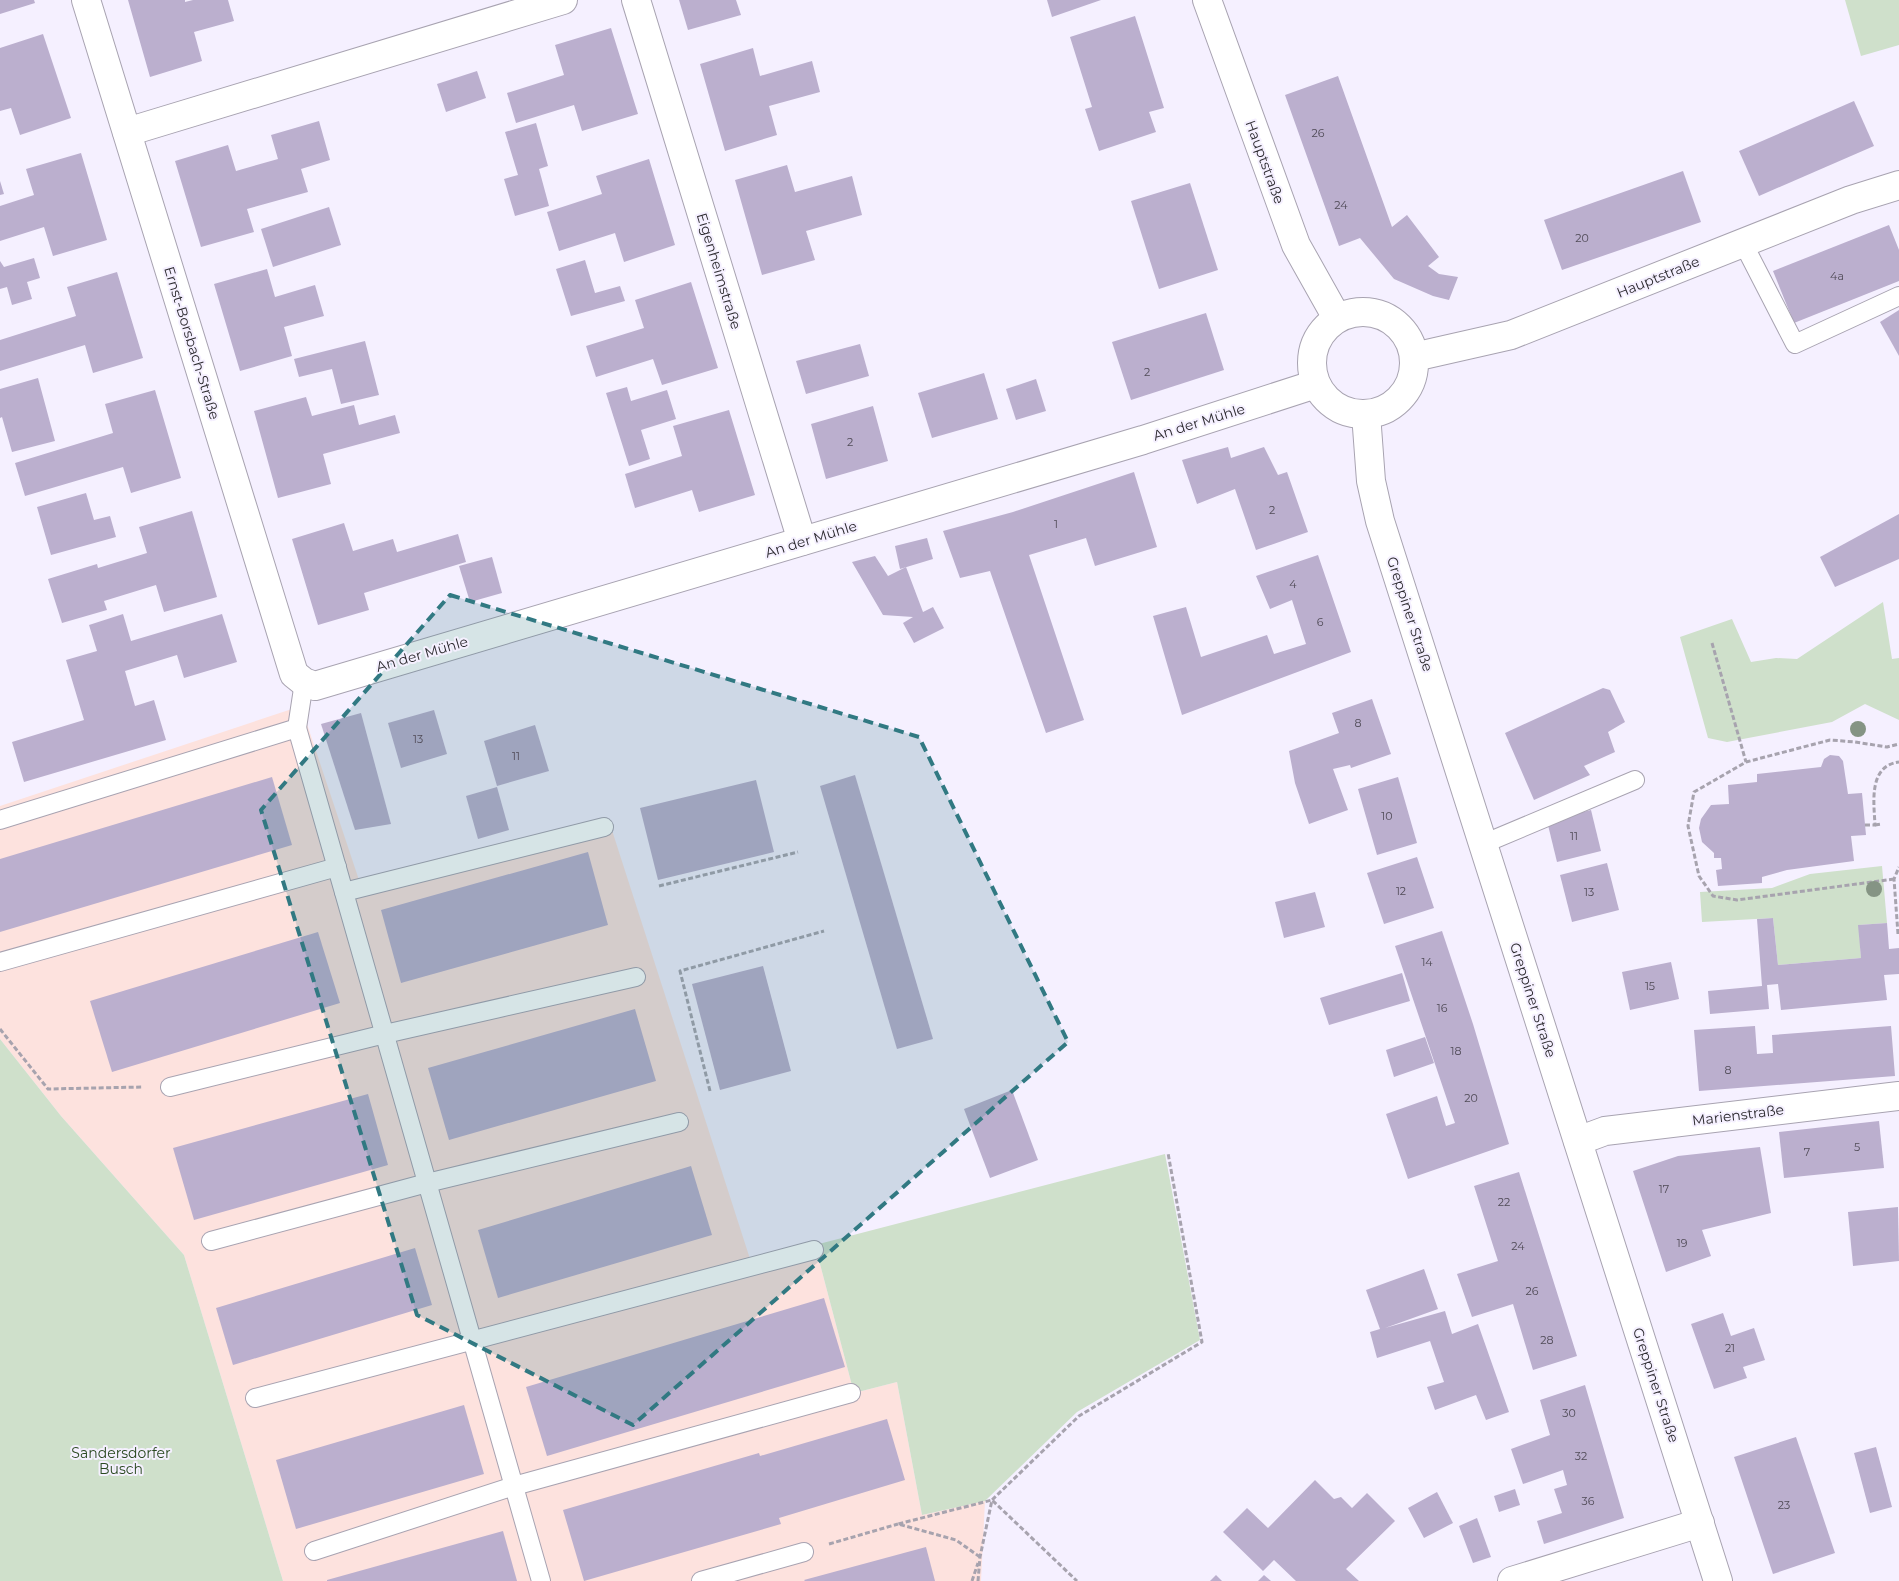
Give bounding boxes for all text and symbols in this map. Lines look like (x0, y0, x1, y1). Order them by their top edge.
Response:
street label: Hauptstraße (1242, 118, 1288, 206)
house number: 26 (1312, 126, 1325, 140)
house number: 24 (1334, 198, 1348, 212)
street label: Eigenheimstraße (693, 211, 745, 331)
house number: 20 (1575, 231, 1589, 245)
street label: Hauptstraße (1614, 252, 1702, 302)
street label: Ernst-Borsbach-Straße (160, 264, 224, 422)
house number: 4a (1830, 269, 1844, 283)
house number: 2 (1144, 365, 1150, 379)
street label: An der Mühle (1151, 400, 1247, 444)
house number: 2 (847, 435, 853, 449)
house number: 2 (1269, 503, 1275, 517)
street label: An der Mühle (763, 517, 859, 561)
house number: 1 (1054, 517, 1058, 531)
street label: Greppiner Straße (1383, 554, 1437, 674)
house number: 4 (1289, 577, 1297, 591)
house number: 6 (1317, 615, 1324, 629)
street label: An der Mühle (374, 632, 470, 676)
house number: 8 (1354, 716, 1362, 730)
house number: 13 (413, 732, 423, 746)
house number: 11 (512, 749, 520, 763)
house number: 10 (1381, 809, 1393, 823)
house number: 11 (1570, 829, 1578, 843)
house number: 12 (1396, 884, 1406, 898)
house number: 13 (1584, 885, 1594, 899)
street label: Greppiner Straße (1506, 940, 1560, 1060)
house number: 14 (1421, 955, 1433, 969)
house number: 15 (1645, 979, 1655, 993)
house number: 16 (1437, 1001, 1448, 1015)
house number: 18 (1451, 1044, 1462, 1058)
house number: 8 (1724, 1063, 1732, 1077)
house number: 20 (1464, 1091, 1478, 1105)
street label: Marienstraße (1691, 1100, 1785, 1130)
house number: 5 (1854, 1140, 1860, 1154)
house number: 7 (1804, 1145, 1810, 1159)
house number: 17 (1659, 1182, 1669, 1196)
house number: 22 (1498, 1195, 1510, 1209)
house number: 19 (1677, 1236, 1688, 1250)
house number: 24 (1511, 1239, 1525, 1253)
house number: 26 (1526, 1284, 1539, 1298)
street label: Greppiner Straße (1629, 1325, 1683, 1445)
house number: 28 (1540, 1333, 1554, 1347)
house number: 21 (1725, 1341, 1735, 1355)
house number: 30 (1562, 1406, 1576, 1420)
park label: Sandersdorfer Busch (71, 1444, 171, 1478)
house number: 32 (1575, 1449, 1587, 1463)
house number: 36 (1582, 1494, 1595, 1508)
house number: 23 (1778, 1498, 1790, 1512)

